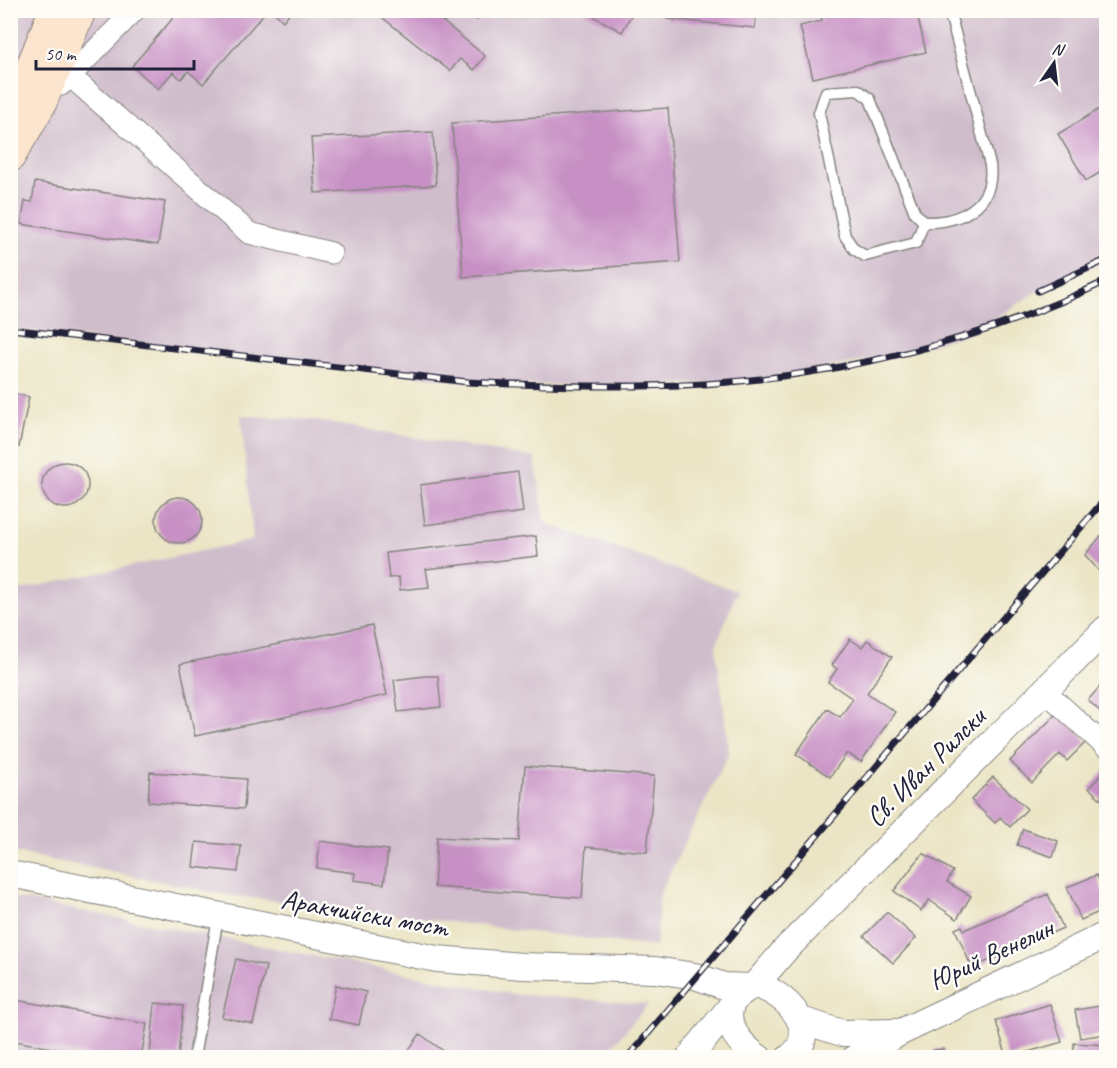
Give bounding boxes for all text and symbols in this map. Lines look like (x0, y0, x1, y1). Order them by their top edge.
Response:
scale bar (36, 33, 194, 71)
north arrow (1024, 33, 1084, 93)
text: N (1050, 39, 1068, 61)
text: 50 m (45, 43, 78, 65)
street label: Св. Иван Рилски (858, 698, 994, 834)
street label: Аракчийски мост (279, 881, 453, 945)
street label: Юрий Венелин (923, 909, 1061, 998)

